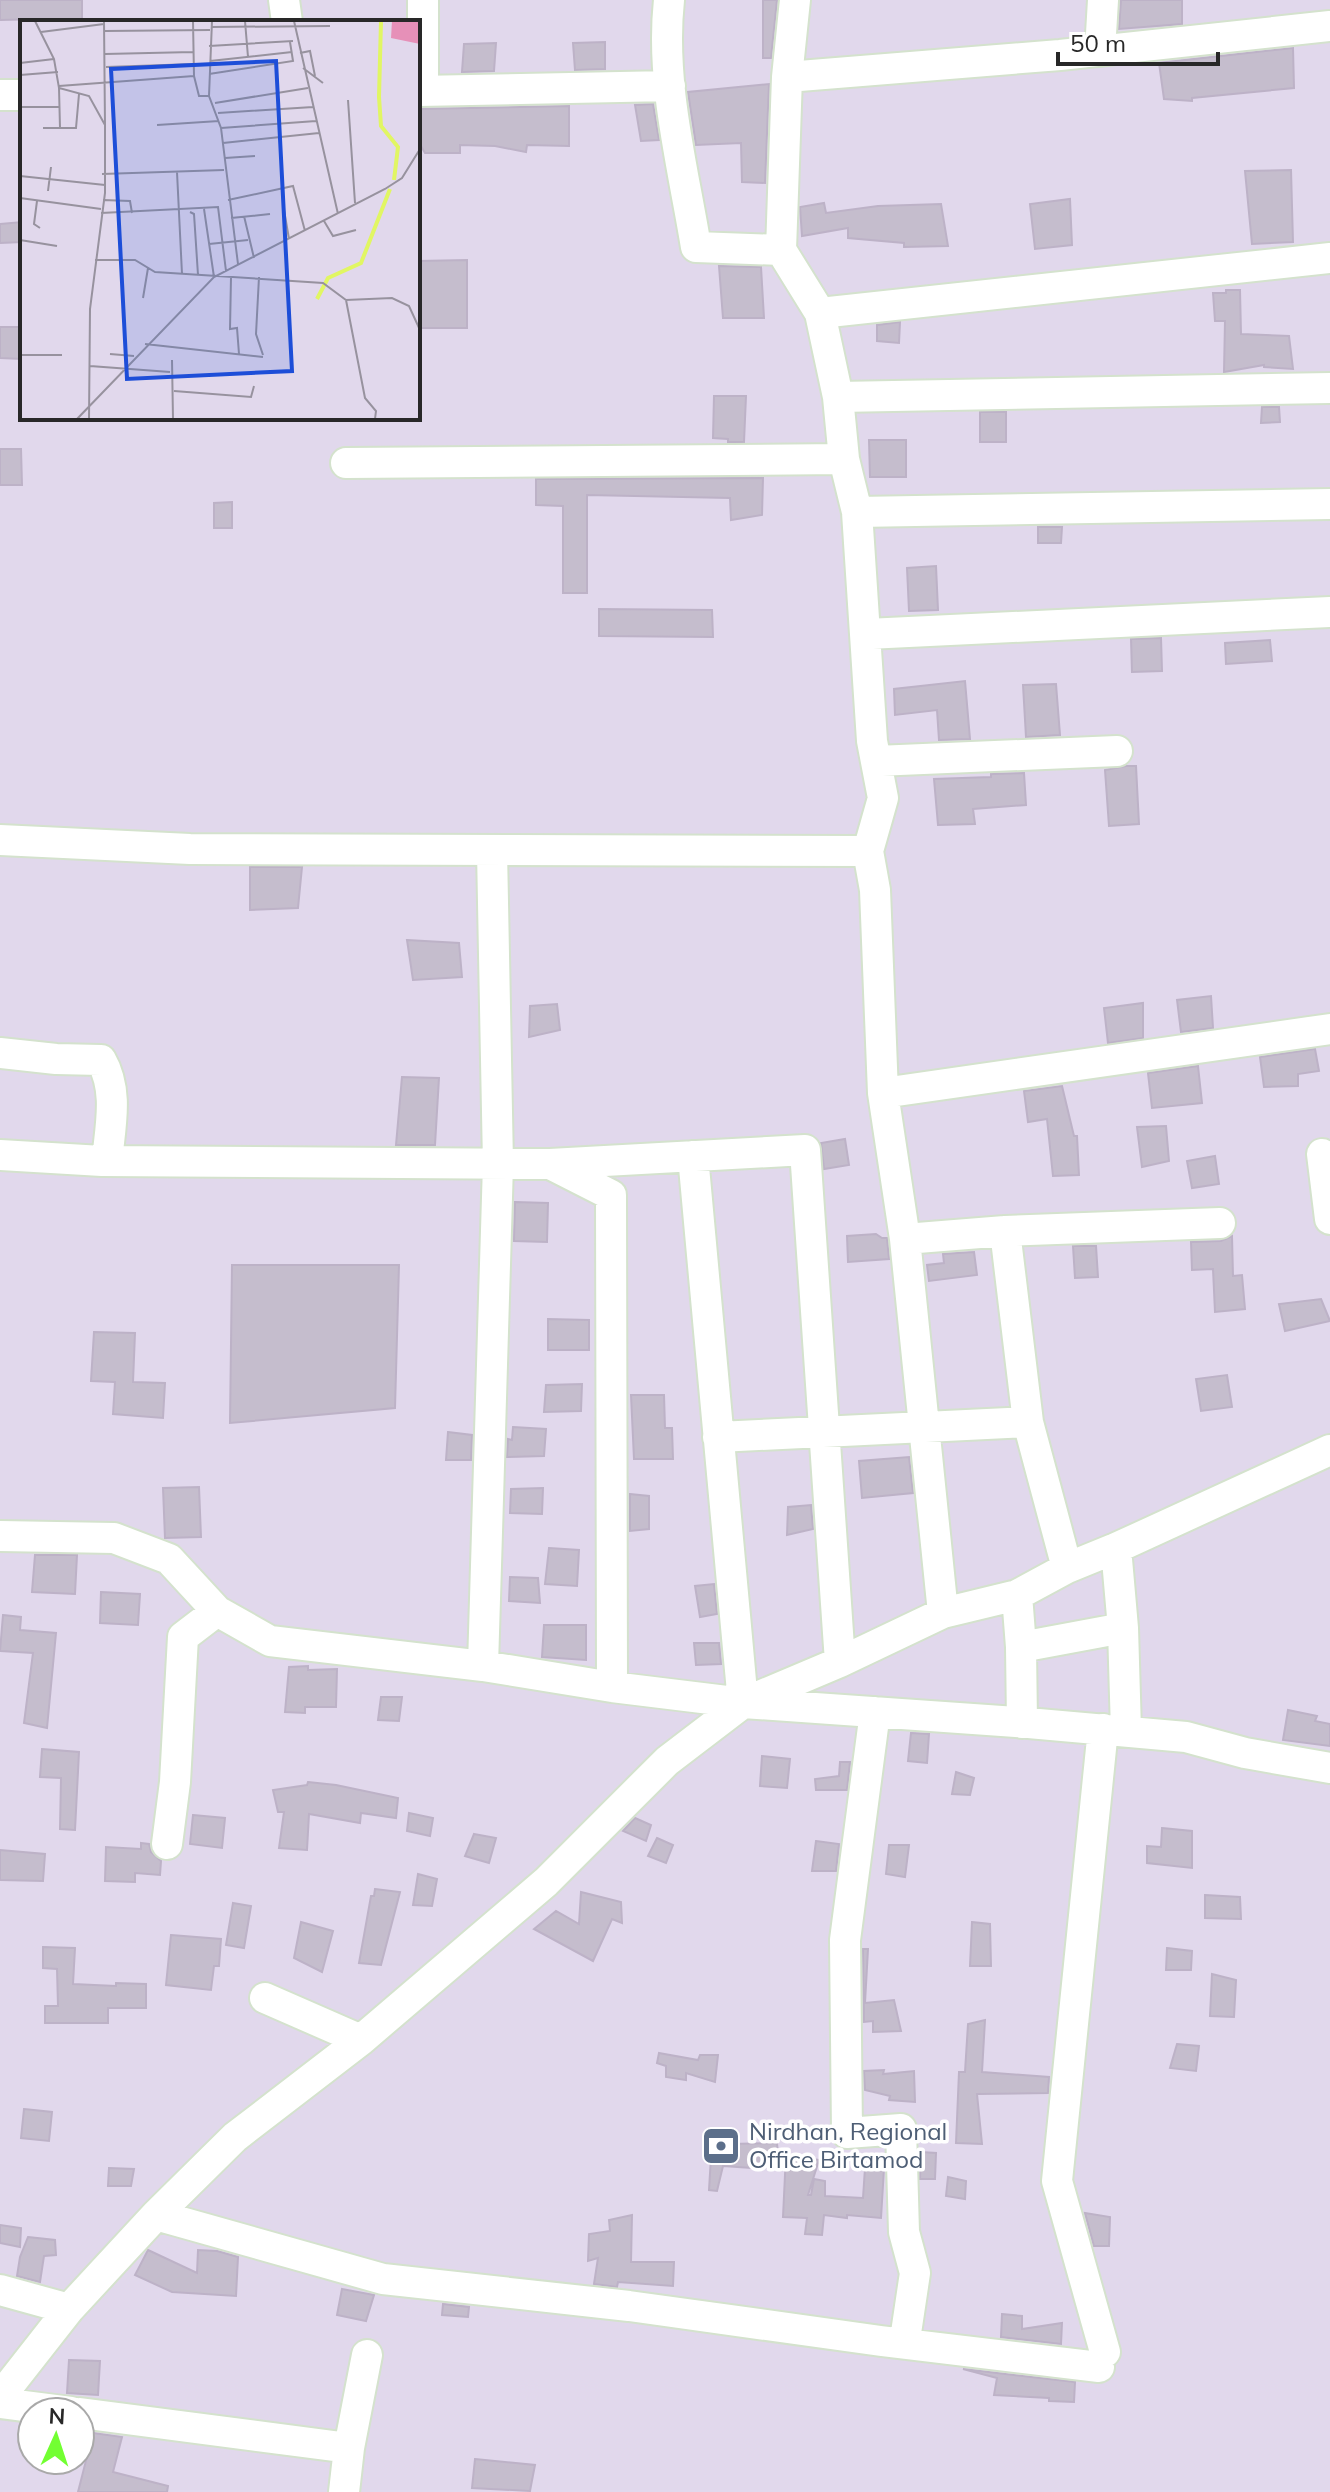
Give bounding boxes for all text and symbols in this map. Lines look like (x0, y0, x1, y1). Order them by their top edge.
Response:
scale bar (1058, 16, 1218, 66)
inset map (20, 20, 420, 420)
text: 50 m (1070, 28, 1126, 58)
place label: Nirdhan, Regional Office Birtamod (749, 2116, 947, 2174)
bank icon: Nirdhan, Regional Office Birtamod (700, 2125, 742, 2167)
north arrow (16, 2396, 96, 2476)
text: N (48, 2402, 66, 2430)

